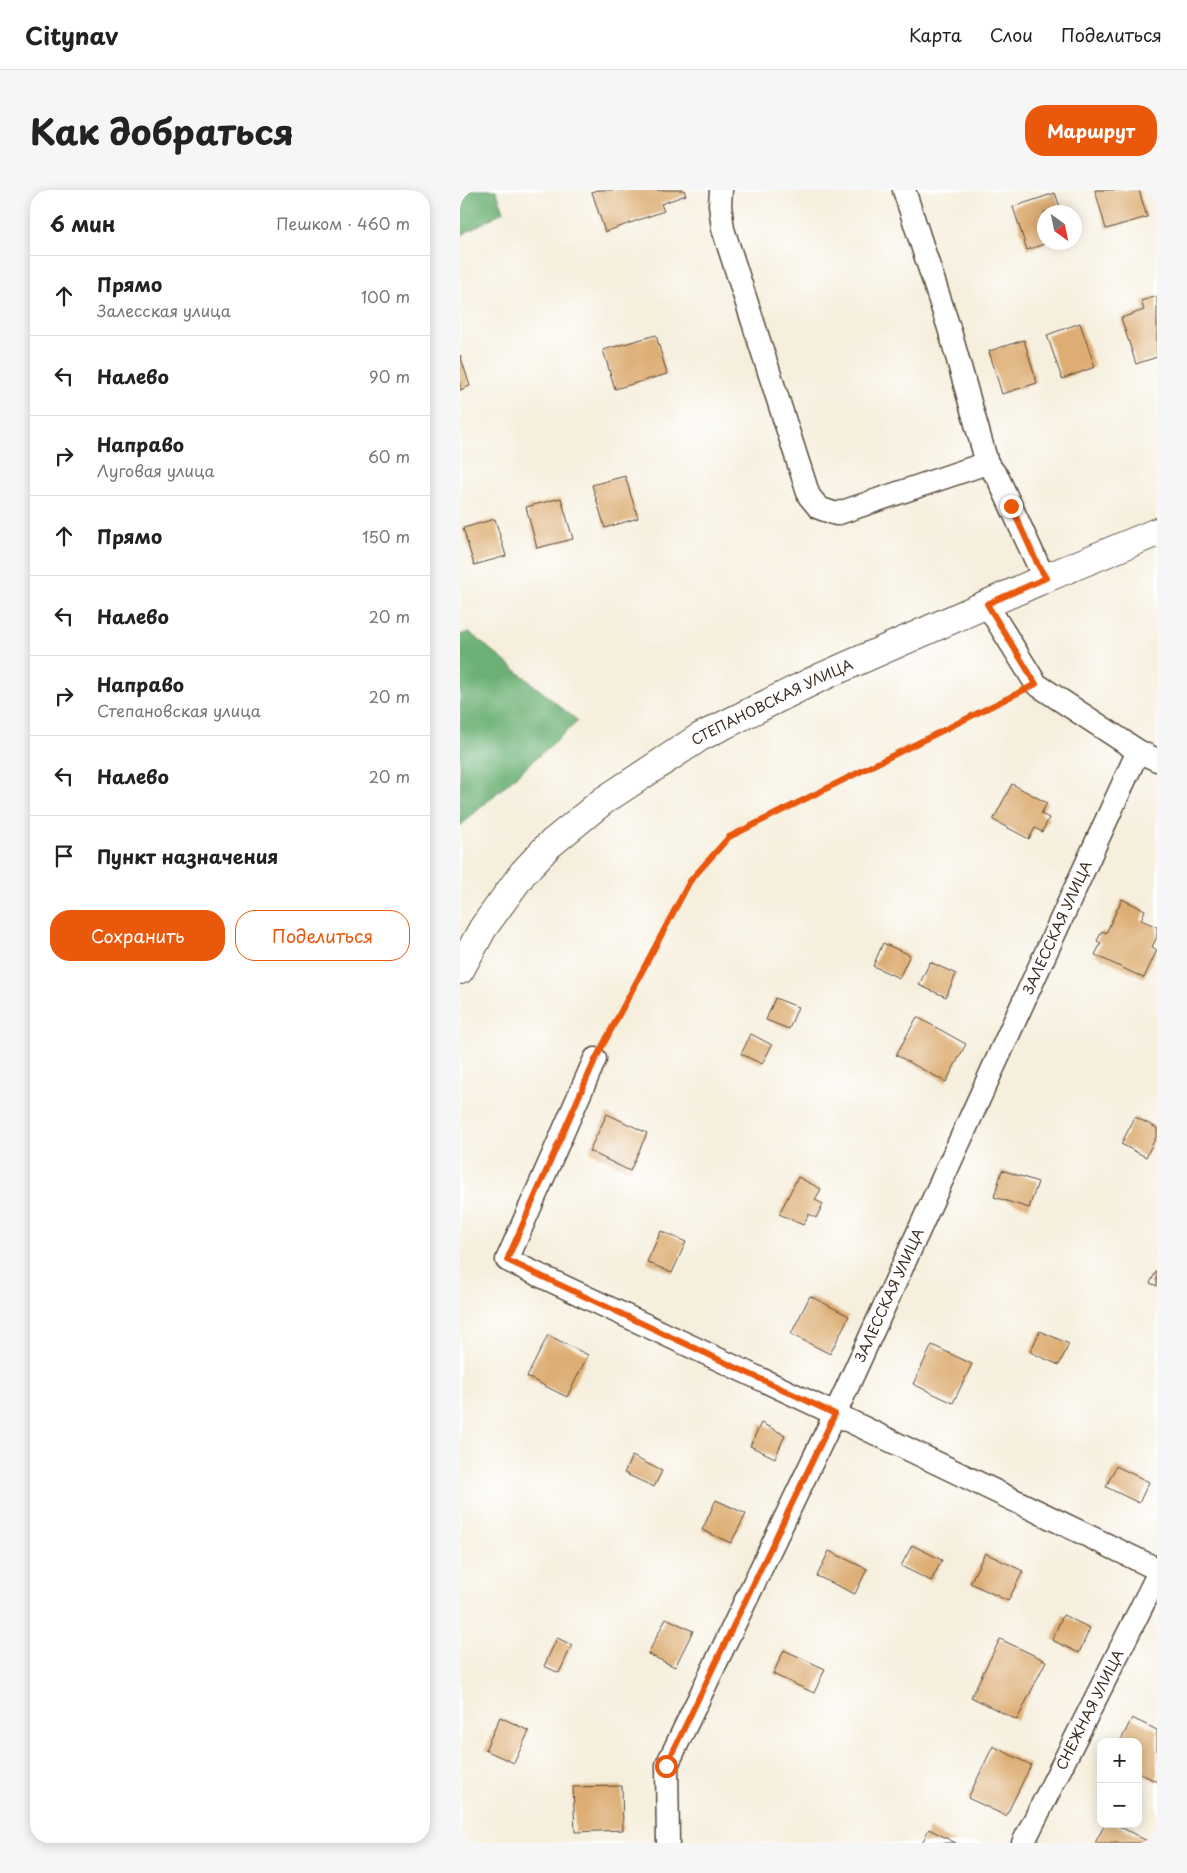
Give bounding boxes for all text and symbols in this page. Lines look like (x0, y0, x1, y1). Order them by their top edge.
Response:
text: Citynav (25, 17, 118, 53)
text: Карта (909, 21, 962, 48)
text: Слои (990, 21, 1033, 48)
text: Поделиться (1061, 21, 1162, 48)
text: Как добраться (30, 104, 294, 157)
button: Маршрут (1025, 105, 1157, 156)
north arrow (1037, 205, 1082, 250)
text: 6 мин (50, 207, 116, 239)
text: Пешком · 460 m (276, 211, 410, 235)
text: Прямо (97, 270, 162, 298)
icon: ahead (50, 282, 78, 310)
text: 100 m (361, 284, 410, 308)
text: Залесская улица (97, 298, 231, 322)
icon: left (50, 362, 78, 390)
text: Налево (97, 362, 169, 390)
text: 90 m (369, 364, 410, 388)
text: Направо (97, 430, 184, 458)
icon: right (50, 442, 78, 470)
text: 60 m (368, 444, 410, 468)
text: Луговая улица (97, 458, 215, 482)
route end (1000, 495, 1023, 518)
icon: ahead (50, 522, 78, 550)
text: Прямо (97, 522, 162, 550)
text: 150 m (362, 524, 410, 548)
icon: left (50, 602, 78, 630)
text: Налево (97, 602, 169, 630)
text: 20 m (369, 604, 410, 628)
street label: СТЕПАНОВСКАЯ УЛИЦА (687, 653, 856, 750)
text: Направо (97, 670, 184, 698)
icon: right (50, 682, 78, 710)
text: 20 m (369, 684, 410, 708)
text: Степановская улица (97, 698, 261, 722)
icon: left (50, 762, 78, 790)
text: Налево (97, 762, 169, 790)
text: 20 m (369, 764, 410, 788)
icon: arrive (50, 842, 78, 870)
text: Пункт назначения (97, 842, 278, 870)
street label: ЗАЛЕССКАЯ УЛИЦА (1017, 857, 1097, 998)
button: Сохранить (50, 910, 225, 961)
button: Поделиться (235, 910, 410, 961)
street label: ЗАЛЕССКАЯ УЛИЦА (849, 1224, 929, 1365)
street label: СНЕЖНАЯ УЛИЦА (1050, 1646, 1129, 1773)
map controls (1097, 1738, 1142, 1828)
button: + (1097, 1738, 1142, 1783)
route start (655, 1755, 678, 1778)
button: − (1097, 1783, 1142, 1828)

